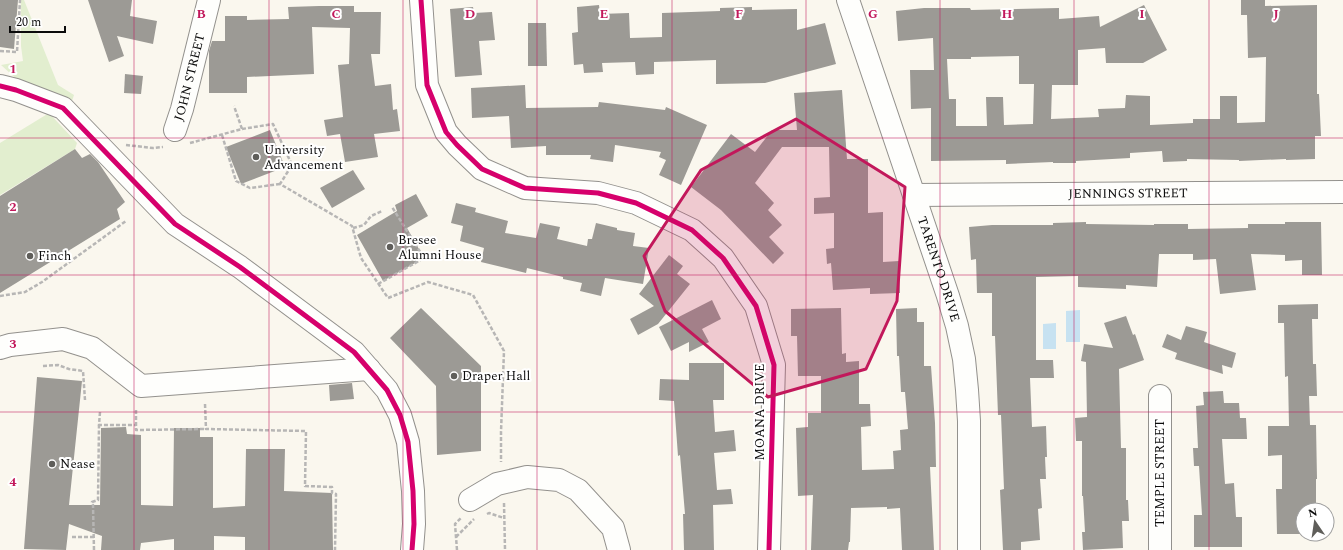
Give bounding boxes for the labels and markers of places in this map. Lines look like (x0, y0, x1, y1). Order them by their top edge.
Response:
place label: University Advancement (264, 140, 343, 175)
marker: University Advancement (251, 152, 261, 162)
place label: Bresee Alumni House (398, 230, 482, 265)
marker: Bresee Alumni House (385, 242, 395, 252)
place label: Finch (38, 246, 72, 266)
marker: Finch (25, 251, 35, 261)
place label: Draper Hall (462, 366, 531, 386)
marker: Draper Hall (449, 371, 459, 381)
place label: Nease (60, 454, 95, 474)
marker: Nease (47, 459, 57, 469)

